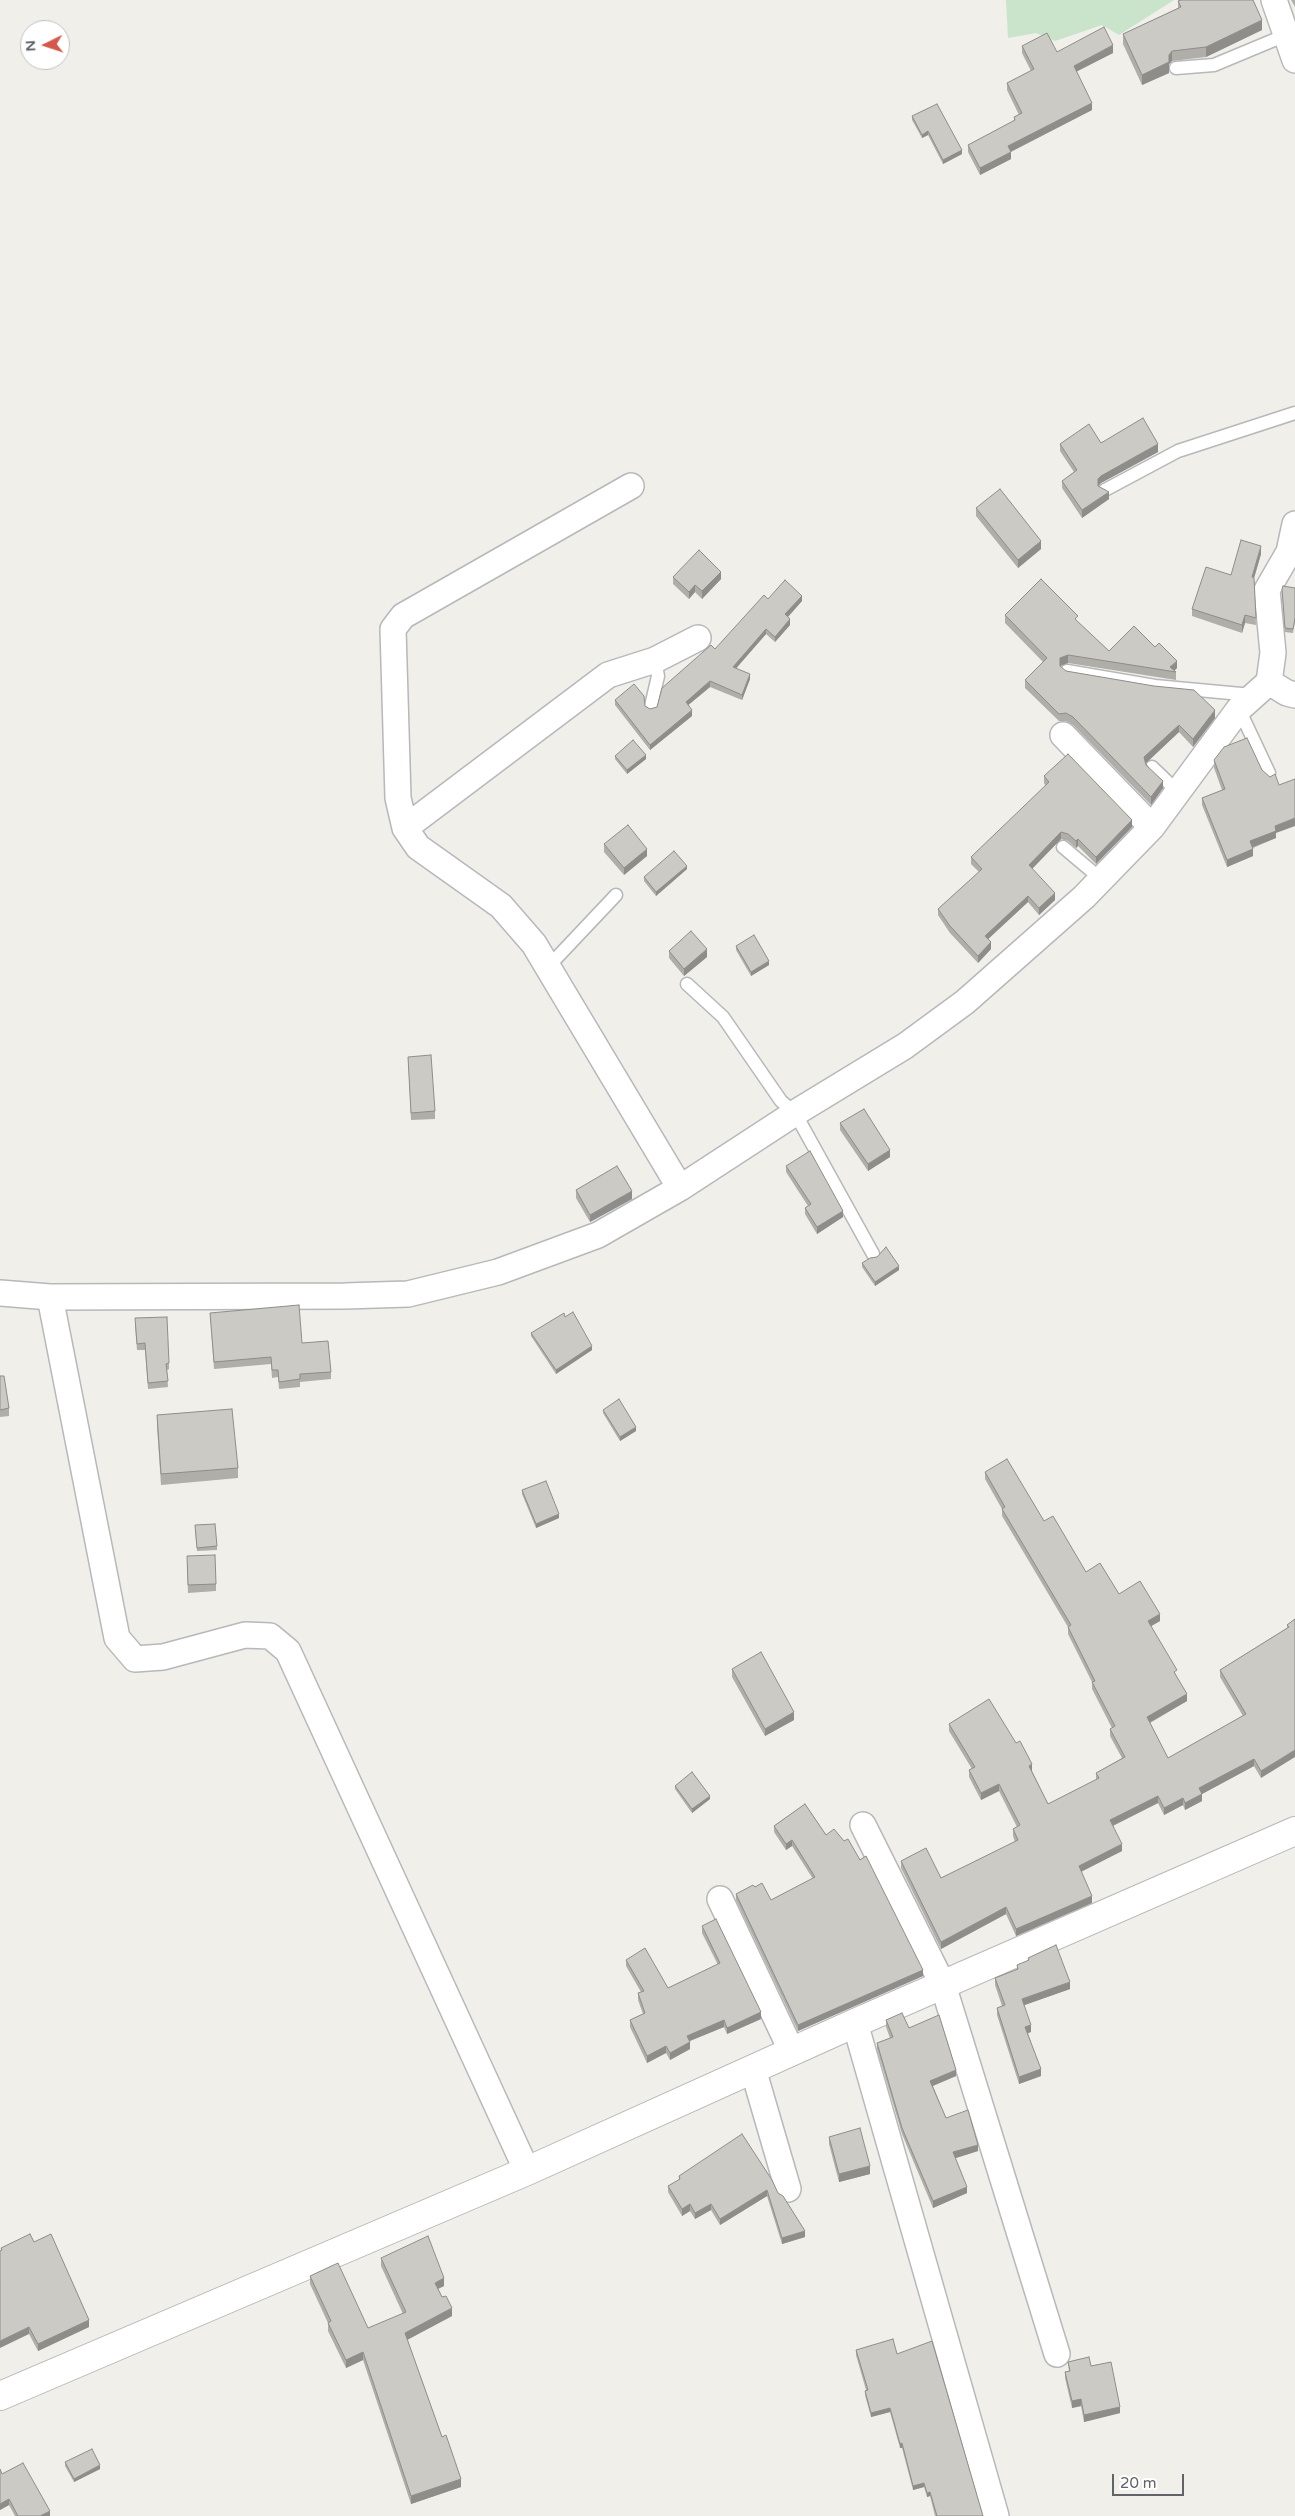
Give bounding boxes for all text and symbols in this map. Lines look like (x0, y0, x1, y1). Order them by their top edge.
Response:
north arrow (20, 20, 70, 70)
text: N (22, 40, 39, 52)
scale bar (1115, 2464, 1188, 2496)
text: 20 m (1120, 2474, 1157, 2492)

